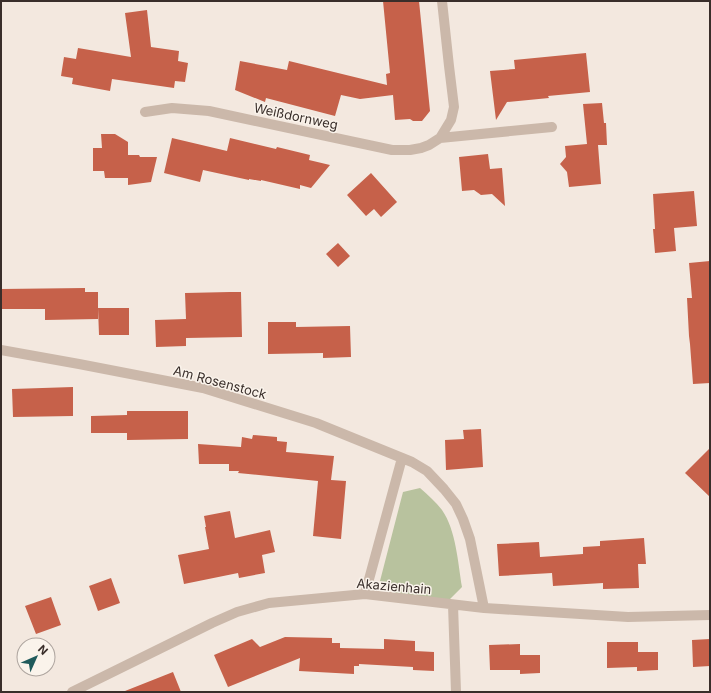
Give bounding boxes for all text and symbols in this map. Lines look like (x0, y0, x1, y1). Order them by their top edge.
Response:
street label: Weißdornweg (253, 99, 339, 133)
street label: Am Rosenstock (172, 362, 268, 402)
street label: Akazienhain (356, 575, 432, 597)
north arrow (16, 637, 56, 677)
text: N (35, 642, 51, 658)

